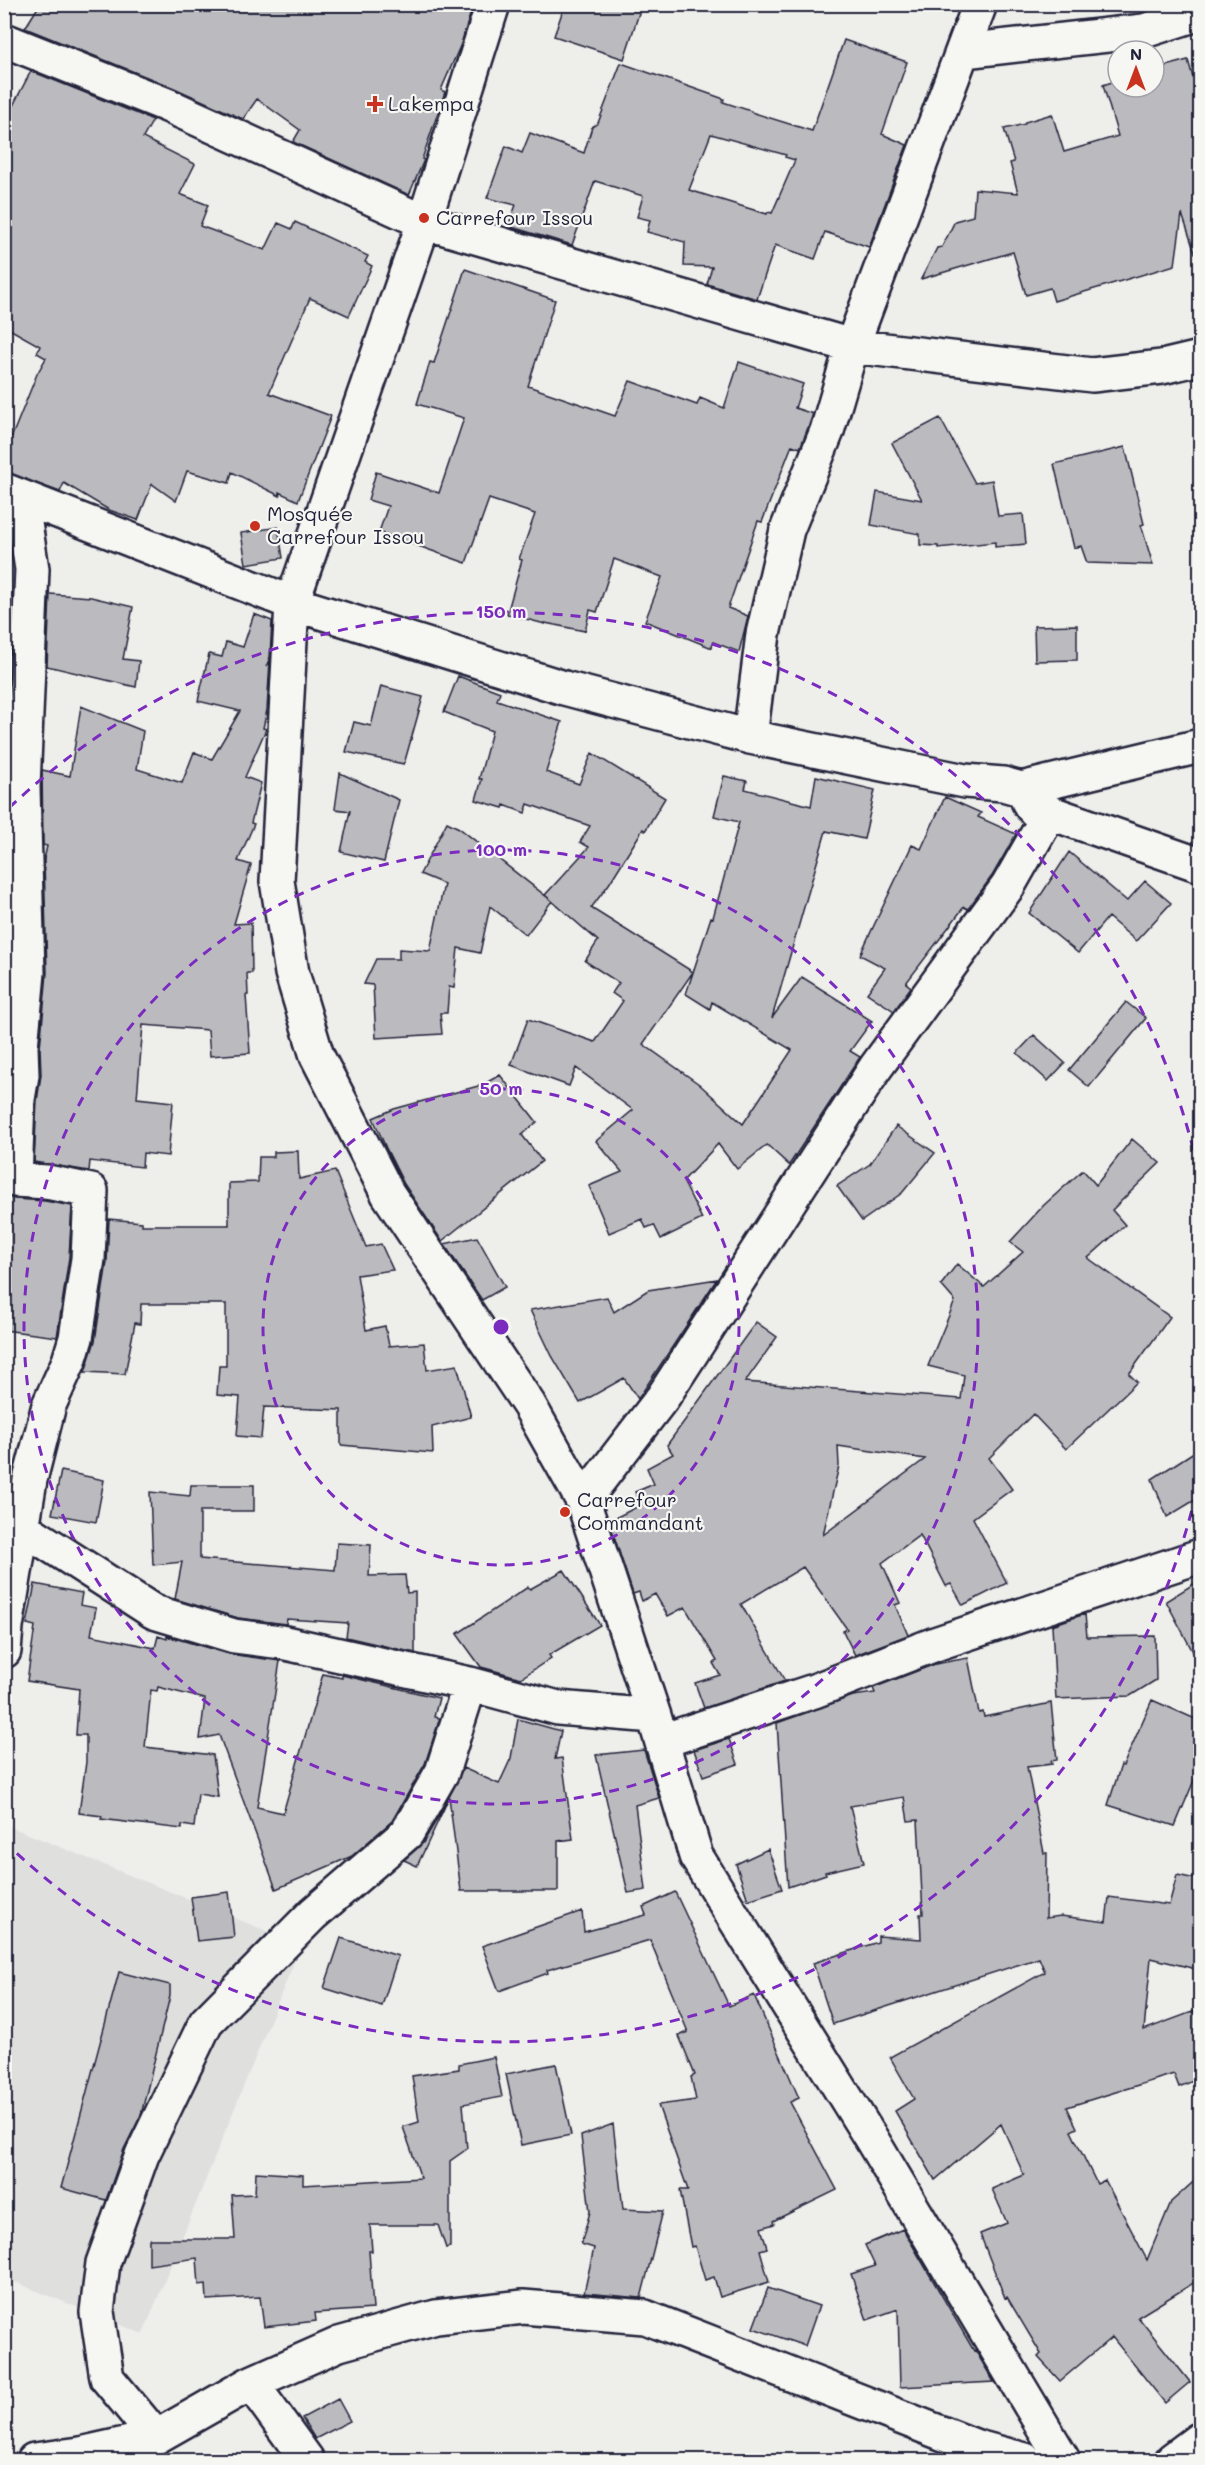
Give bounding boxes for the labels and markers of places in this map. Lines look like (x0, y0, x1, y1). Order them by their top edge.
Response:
place label: Lakempa (388, 90, 475, 116)
marker: Lakempa (366, 95, 384, 113)
place label: Carrefour Issou (436, 204, 593, 230)
marker: Carrefour Issou (417, 211, 431, 225)
place label: Mosquée Carrefour Issou (267, 500, 424, 549)
marker: Mosquée Carrefour Issou (248, 519, 262, 533)
centre of rings (491, 1317, 511, 1337)
place label: Carrefour Commandant (577, 1486, 704, 1535)
marker: Carrefour Commandant (558, 1505, 572, 1519)

